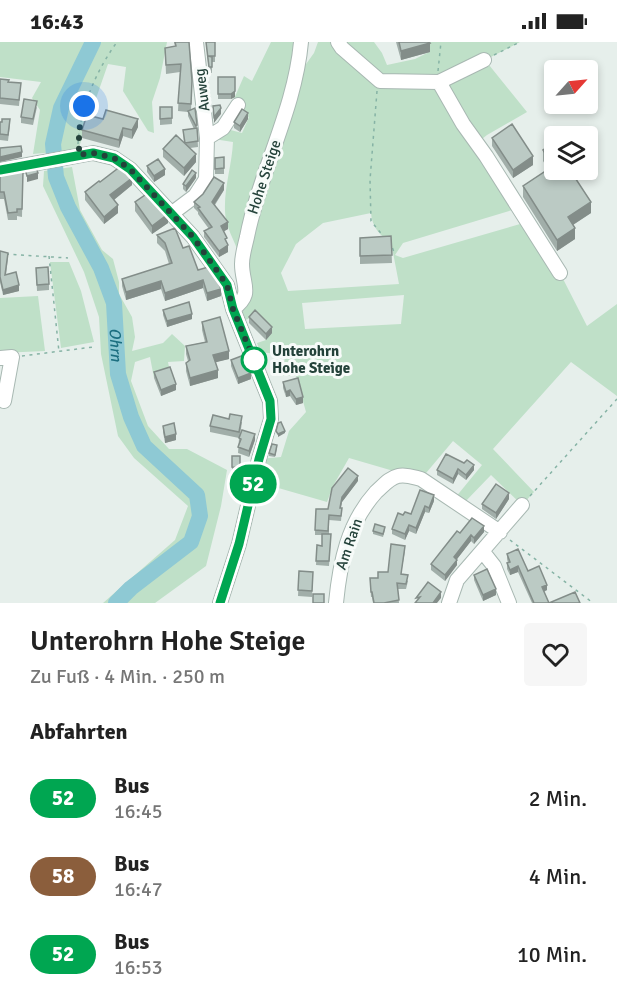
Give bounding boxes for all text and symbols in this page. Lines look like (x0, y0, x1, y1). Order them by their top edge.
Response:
text: 16:43 (30, 8, 84, 35)
north arrow (544, 60, 598, 114)
map controls (544, 60, 598, 180)
street label: Auweg (190, 67, 214, 113)
your location (69, 91, 99, 121)
button: layers (544, 126, 598, 180)
street label: Hohe Steige (243, 137, 285, 217)
water label: Ohrn (104, 327, 126, 363)
place label: Unterohrn Hohe Steige (272, 342, 350, 377)
marker: Unterohrn Hohe Steige (241, 347, 267, 373)
line badge: 52 (226, 464, 280, 504)
text: 52 (242, 471, 264, 497)
street label: Am Rain (332, 516, 366, 572)
button: heart (524, 623, 587, 686)
text: Unterohrn Hohe Steige (30, 624, 306, 658)
text: Zu Fuß · 4 Min. · 250 m (30, 664, 225, 689)
text: Abfahrten (30, 718, 128, 745)
text: Bus (114, 772, 149, 799)
text: 52 (52, 785, 74, 811)
text: 2 Min. (529, 785, 587, 812)
text: 16:45 (114, 799, 163, 824)
text: Bus (114, 850, 149, 877)
text: 58 (52, 863, 74, 889)
text: 4 Min. (529, 863, 587, 890)
text: 16:47 (114, 877, 163, 902)
text: Bus (114, 928, 149, 955)
text: 52 (52, 941, 74, 967)
text: 10 Min. (517, 941, 587, 968)
text: 16:53 (114, 955, 163, 980)

